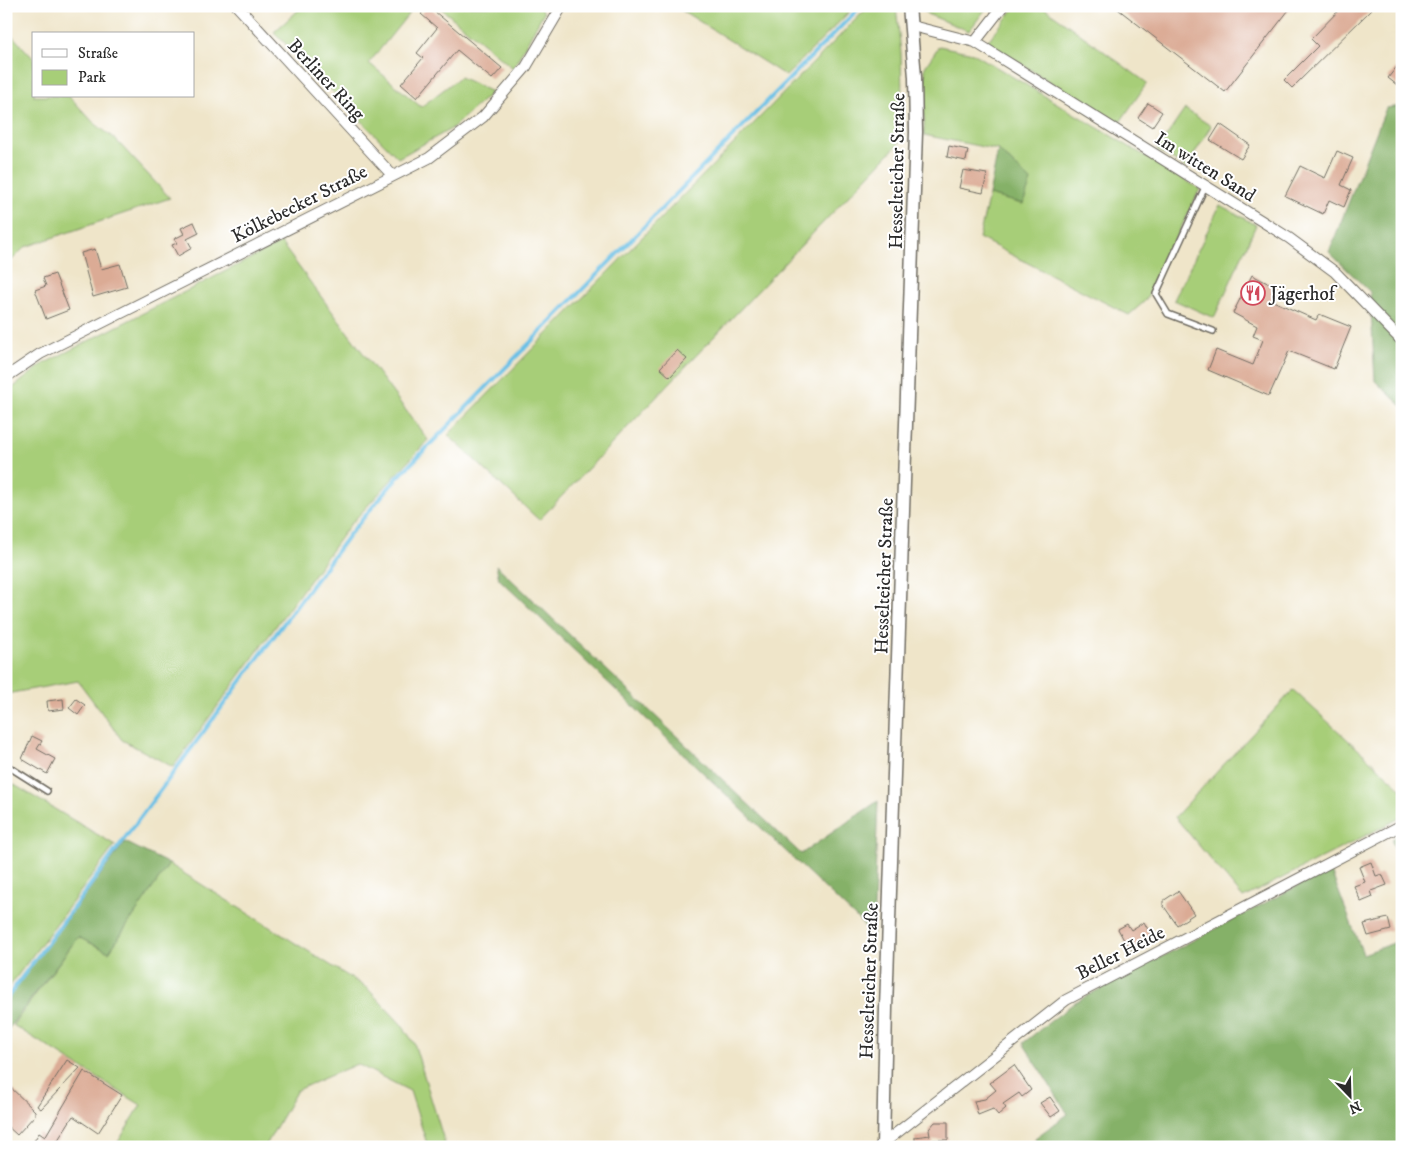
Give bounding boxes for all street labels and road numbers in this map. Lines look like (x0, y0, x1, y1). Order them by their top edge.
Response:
street label: Berliner Ring (282, 34, 370, 126)
street label: Hesselteicher Straße (885, 93, 910, 249)
street label: Im witten Sand (1151, 127, 1260, 208)
street label: Kölkebecker Straße (228, 160, 371, 248)
street label: Hesselteicher Straße (870, 497, 899, 655)
street label: Hesselteicher Straße (855, 902, 884, 1060)
street label: Beller Heide (1073, 921, 1169, 985)

